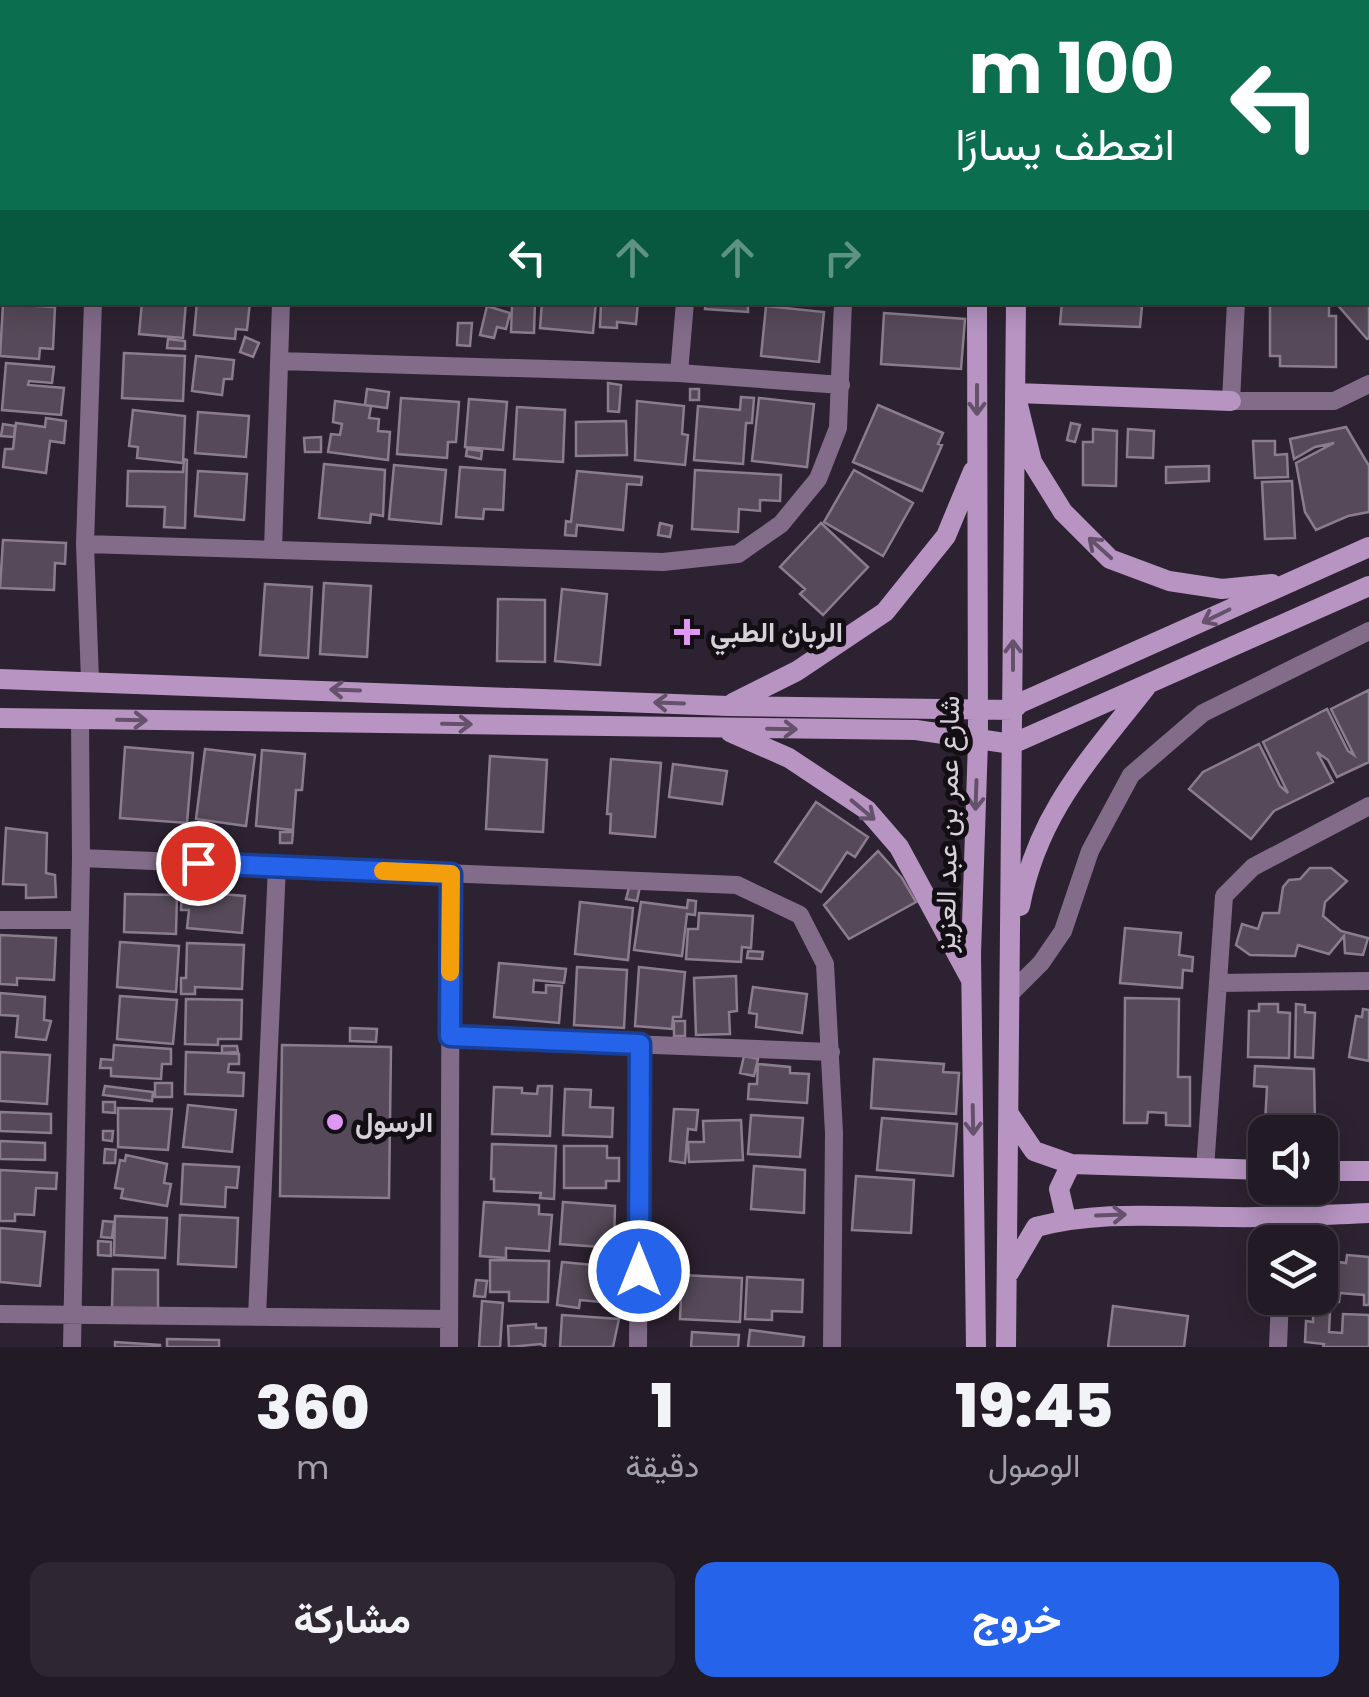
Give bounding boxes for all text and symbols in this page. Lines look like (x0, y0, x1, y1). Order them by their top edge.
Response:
text: 100 m (968, 19, 1175, 118)
icon: left (1210, 40, 1340, 170)
text: انعطف يسارًا (955, 113, 1175, 176)
icon: left (500, 230, 555, 285)
icon: ahead (605, 230, 660, 285)
icon: ahead (710, 230, 765, 285)
icon: right (815, 230, 870, 285)
one-way arrow (968, 382, 986, 415)
one-way arrow (1088, 537, 1114, 561)
one-way arrow (1202, 607, 1232, 626)
place label: الربان الطبي (710, 613, 843, 656)
marker: الربان الطبي (674, 619, 700, 645)
one-way arrow (1004, 639, 1022, 672)
one-way arrow (329, 680, 361, 699)
one-way arrow (654, 694, 686, 713)
street label: شارع عمر بن عبد العزيز (926, 695, 969, 954)
one-way arrow (116, 710, 148, 730)
one-way arrow (440, 714, 473, 734)
one-way arrow (766, 719, 798, 738)
one-way arrow (967, 778, 986, 810)
one-way arrow (850, 798, 876, 820)
pin (156, 821, 241, 906)
icon: arrive (171, 836, 226, 891)
one-way arrow (964, 1102, 982, 1135)
place label: الرسول (355, 1103, 433, 1142)
marker: الرسول (324, 1111, 346, 1133)
map controls (1248, 1115, 1338, 1315)
button: sound (1248, 1115, 1338, 1205)
one-way arrow (1094, 1206, 1127, 1225)
position arrow (587, 1219, 691, 1323)
button: layers (1248, 1225, 1338, 1315)
text: 1 (651, 1364, 674, 1448)
text: 19:45 (955, 1364, 1113, 1448)
text: 360 (256, 1366, 370, 1450)
text: دقيقة (625, 1443, 699, 1488)
text: الوصول (988, 1443, 1080, 1488)
text: m (296, 1445, 329, 1490)
button: مشاركة (30, 1562, 675, 1677)
button: خروج (695, 1562, 1339, 1677)

